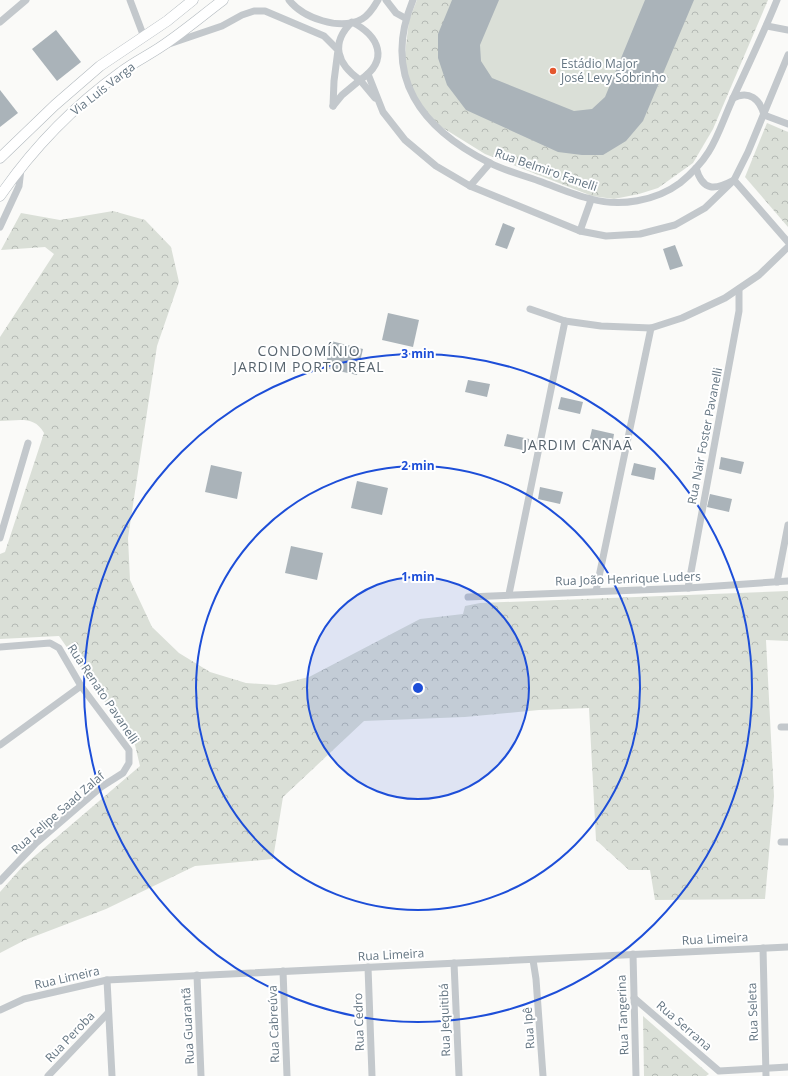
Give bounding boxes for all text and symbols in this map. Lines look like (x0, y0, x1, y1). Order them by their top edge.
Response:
place label: Estádio Major José Levy Sobrinho (560, 55, 666, 86)
street label: Via Luís Varga (67, 58, 138, 119)
marker: Estádio Major José Levy Sobrinho (548, 66, 558, 76)
street label: Rua Belmiro Fanelli (493, 144, 600, 195)
district label: CONDOMÍNIO JARDIM PORTO REAL (231, 341, 385, 376)
text: 3 min (401, 345, 435, 362)
street label: Rua Nair Foster Pavanelli (683, 366, 726, 506)
district label: JARDIM CANAÃ (521, 435, 633, 454)
text: 2 min (401, 457, 435, 474)
street label: Rua João Henrique Luders (555, 567, 701, 590)
text: 1 min (401, 568, 435, 585)
street label: Rua Renato Pavanelli (64, 640, 143, 747)
centre of rings (411, 681, 425, 695)
street label: Rua Felipe Saad Zalaf (7, 767, 109, 858)
street label: Rua Limeira (681, 928, 749, 949)
street label: Rua Limeira (357, 944, 425, 965)
street label: Rua Limeira (33, 962, 101, 993)
street label: Rua Tangerina (613, 975, 632, 1055)
street label: Rua Seleta (743, 982, 762, 1042)
street label: Rua Jequitibá (435, 983, 454, 1057)
street label: Rua Cabreúva (264, 985, 283, 1063)
street label: Rua Guarantã (177, 987, 198, 1065)
street label: Rua Cedro (349, 993, 368, 1051)
street label: Rua Serrana (653, 997, 716, 1054)
street label: Rua Ipê (519, 1006, 538, 1050)
street label: Rua Peroba (41, 1007, 98, 1066)

